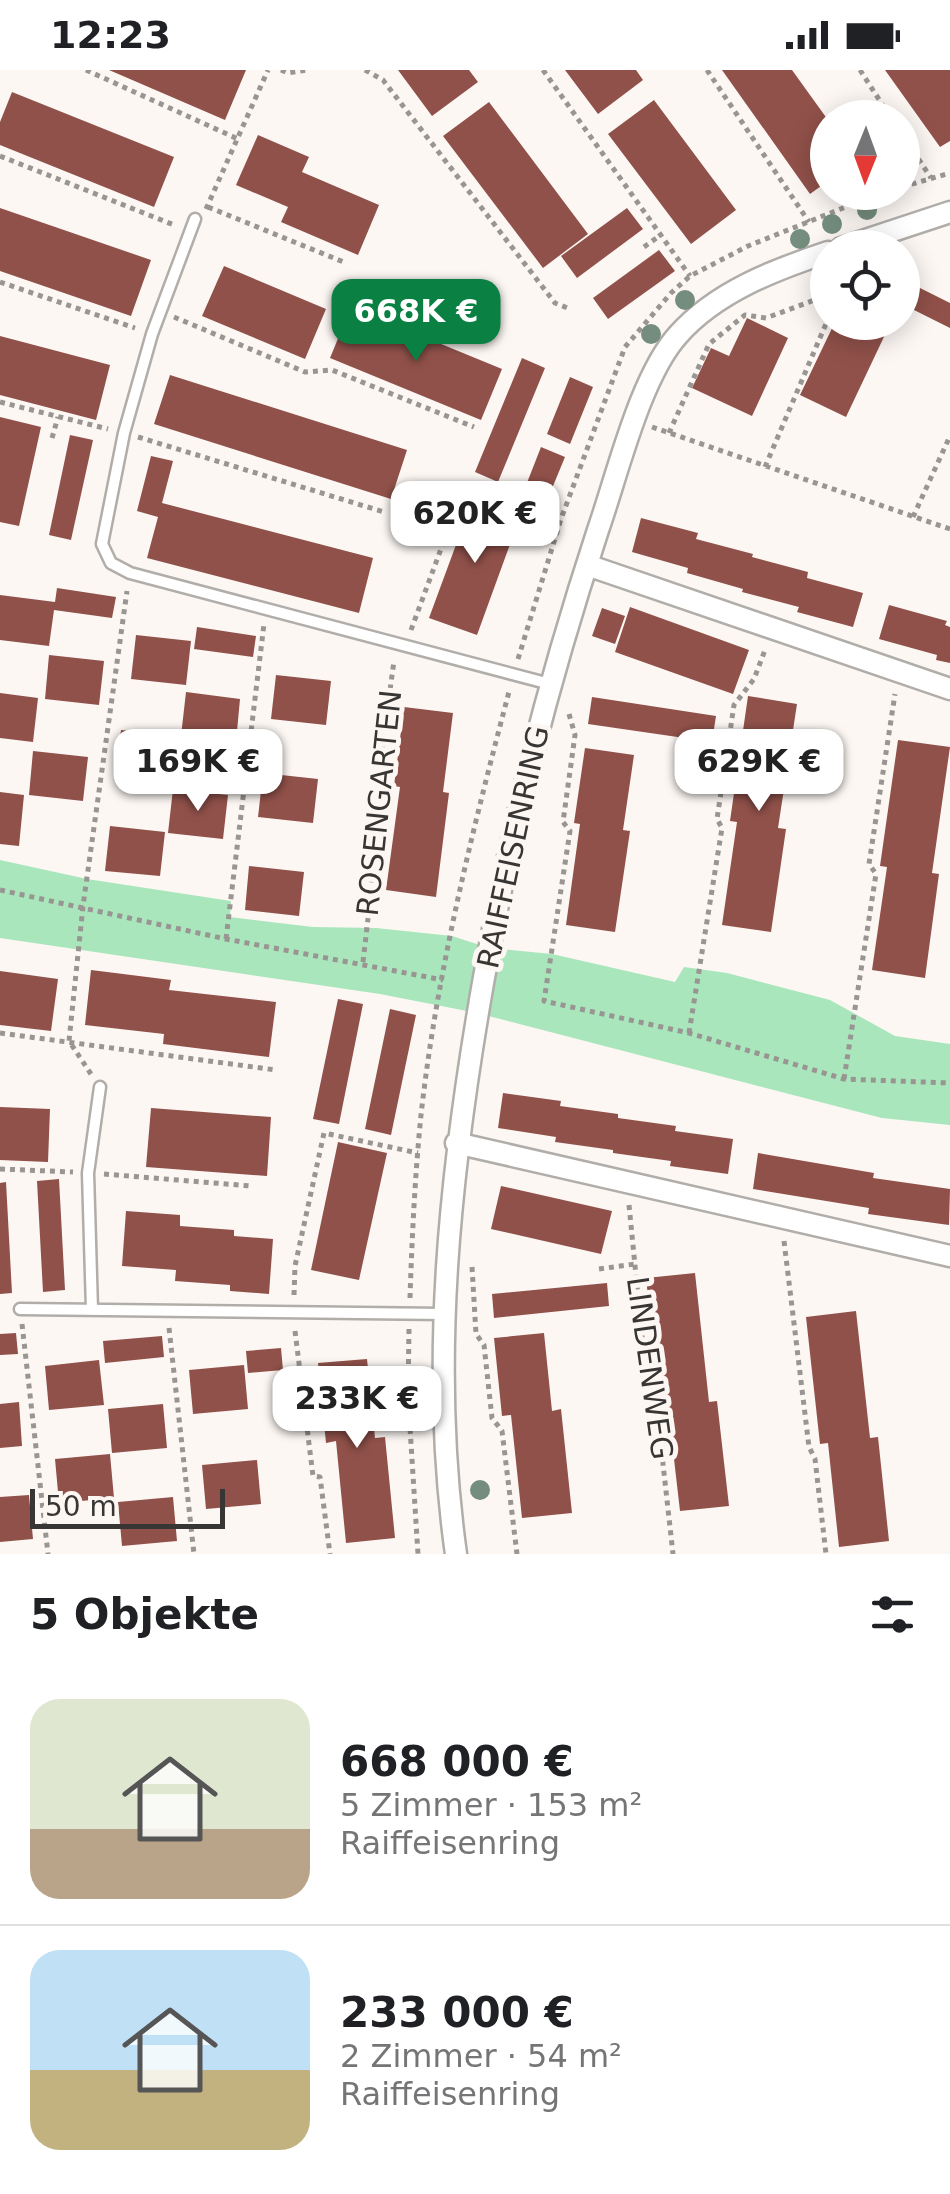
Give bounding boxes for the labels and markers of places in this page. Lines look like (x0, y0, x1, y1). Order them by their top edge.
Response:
pin: 668K € (335, 279, 497, 364)
pin: 620K € (394, 481, 556, 566)
pin: 169K € (117, 729, 279, 814)
pin: 629K € (678, 729, 840, 814)
pin: 233K € (276, 1366, 438, 1451)

